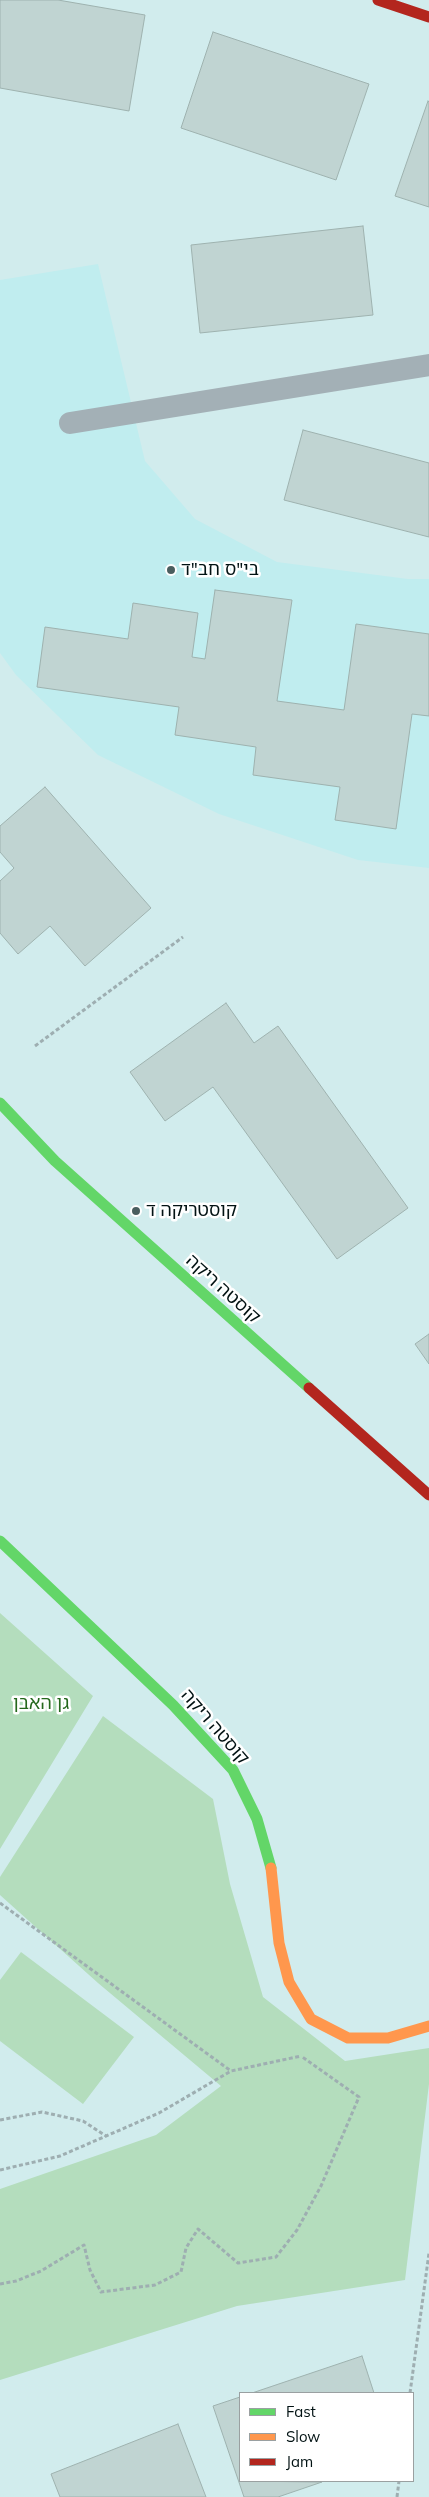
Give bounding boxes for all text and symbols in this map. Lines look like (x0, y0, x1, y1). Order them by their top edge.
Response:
place label: בי"ס חב"ד (181, 559, 259, 581)
marker: בי"ס חב"ד (165, 564, 177, 576)
place label: קוסטריקה ד (146, 1200, 237, 1222)
marker: קוסטריקה ד (130, 1205, 142, 1217)
street label: קוסטה ריקה (181, 1250, 265, 1328)
street label: קוסטה ריקה (176, 1685, 254, 1769)
park label: גן האבן (13, 1693, 69, 1715)
legend (239, 2392, 414, 2482)
text: Fast (286, 2402, 316, 2421)
text: Slow (286, 2427, 320, 2446)
text: Jam (286, 2452, 313, 2471)

